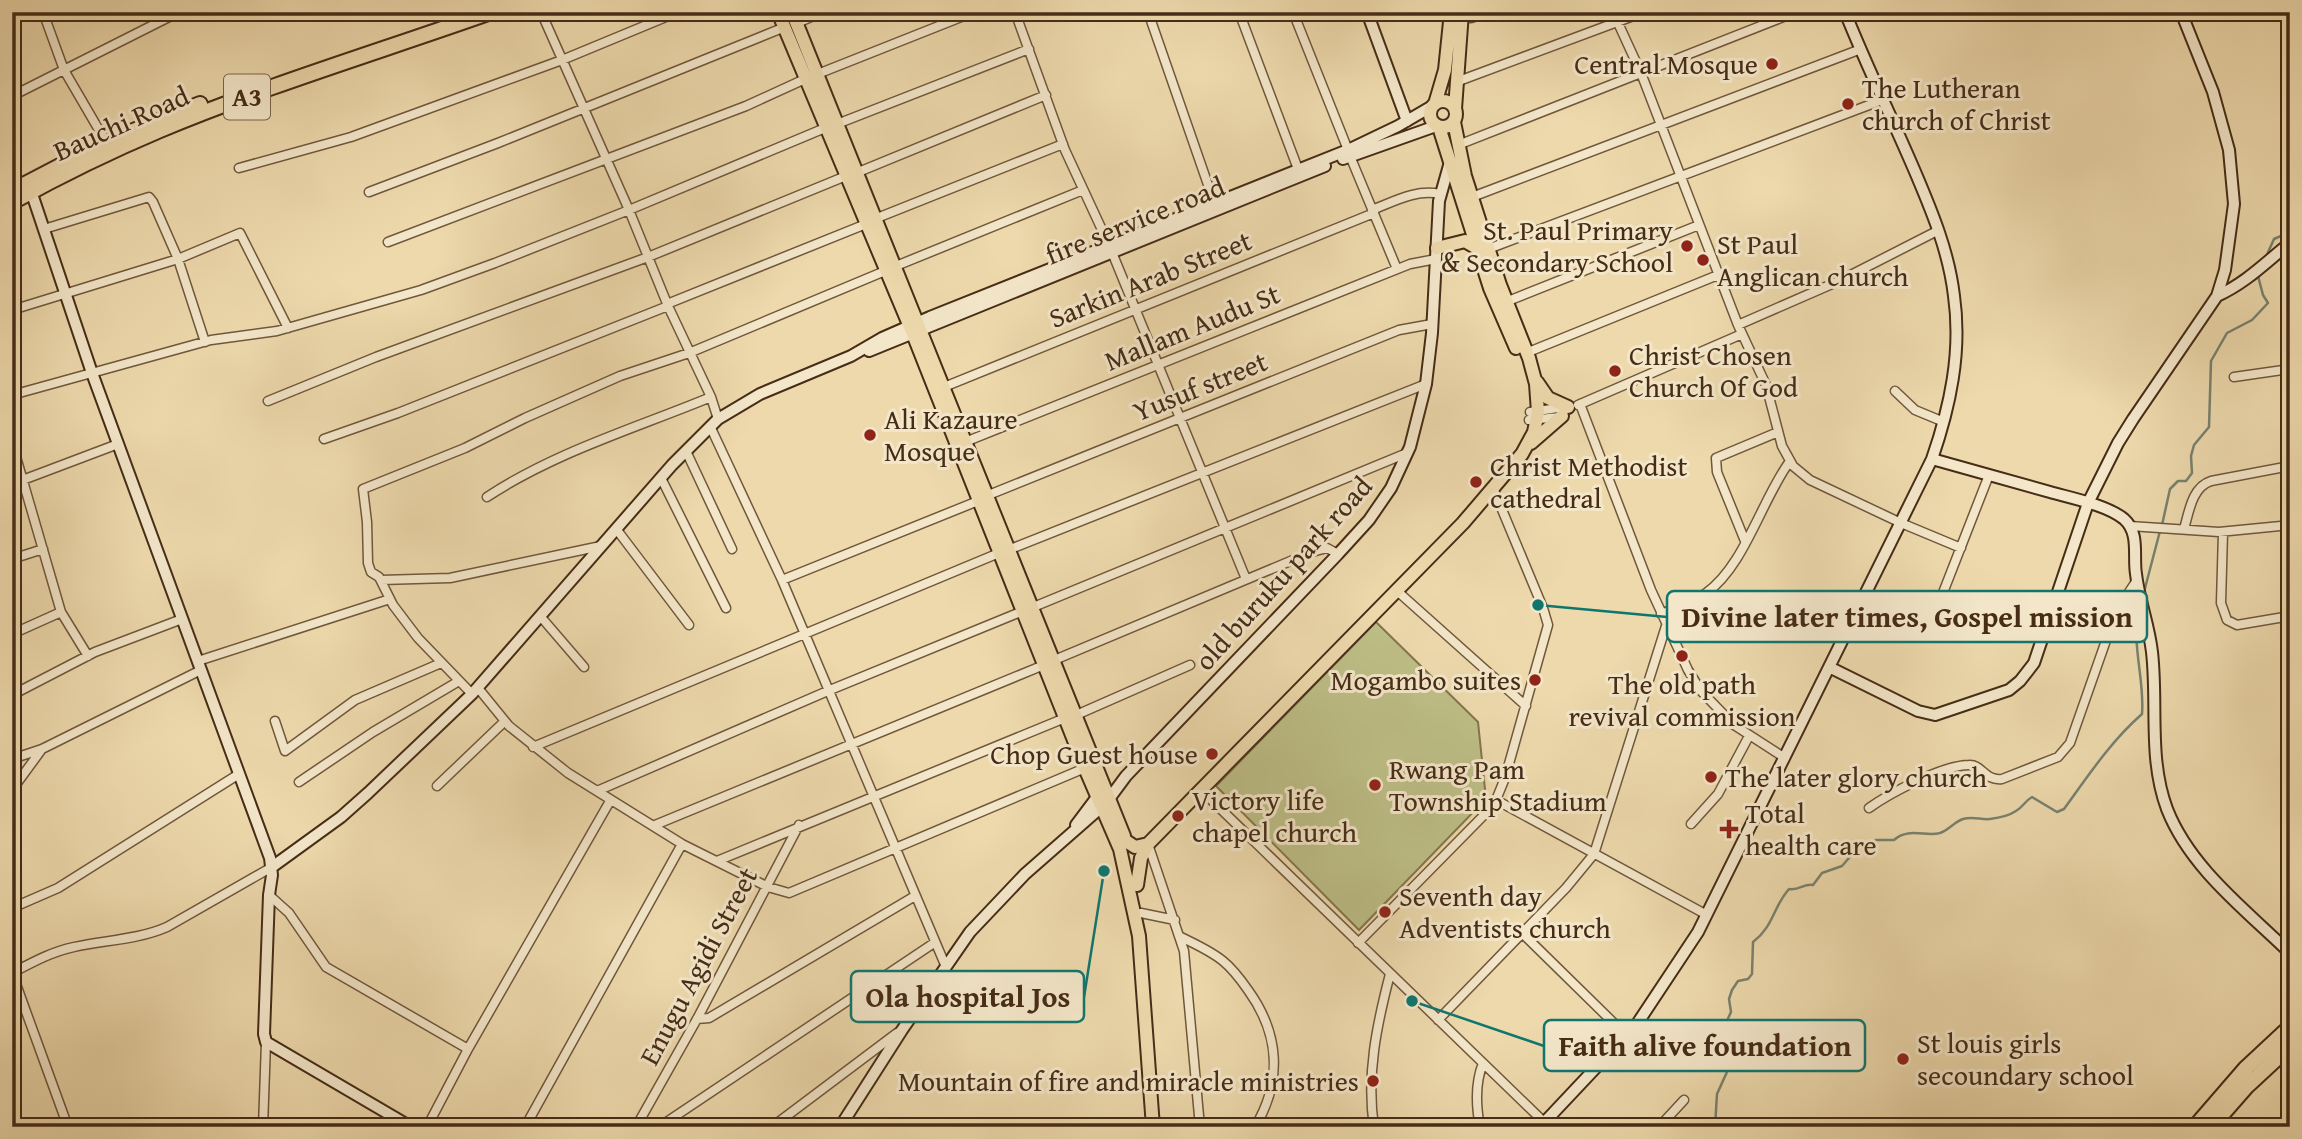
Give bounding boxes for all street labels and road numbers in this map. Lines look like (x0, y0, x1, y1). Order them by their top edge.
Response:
street label: Bauchi Road (46, 74, 195, 171)
road number: A3 (224, 74, 270, 120)
street label: fire service road (1039, 165, 1231, 274)
street label: Sarkin Arab Street (1042, 219, 1257, 338)
street label: Mallam Audu St (1098, 273, 1286, 380)
street label: Yusuf street (1126, 340, 1273, 431)
street label: old buruku park road (1184, 466, 1381, 679)
street label: Enugu Agidi Street (628, 859, 767, 1072)

